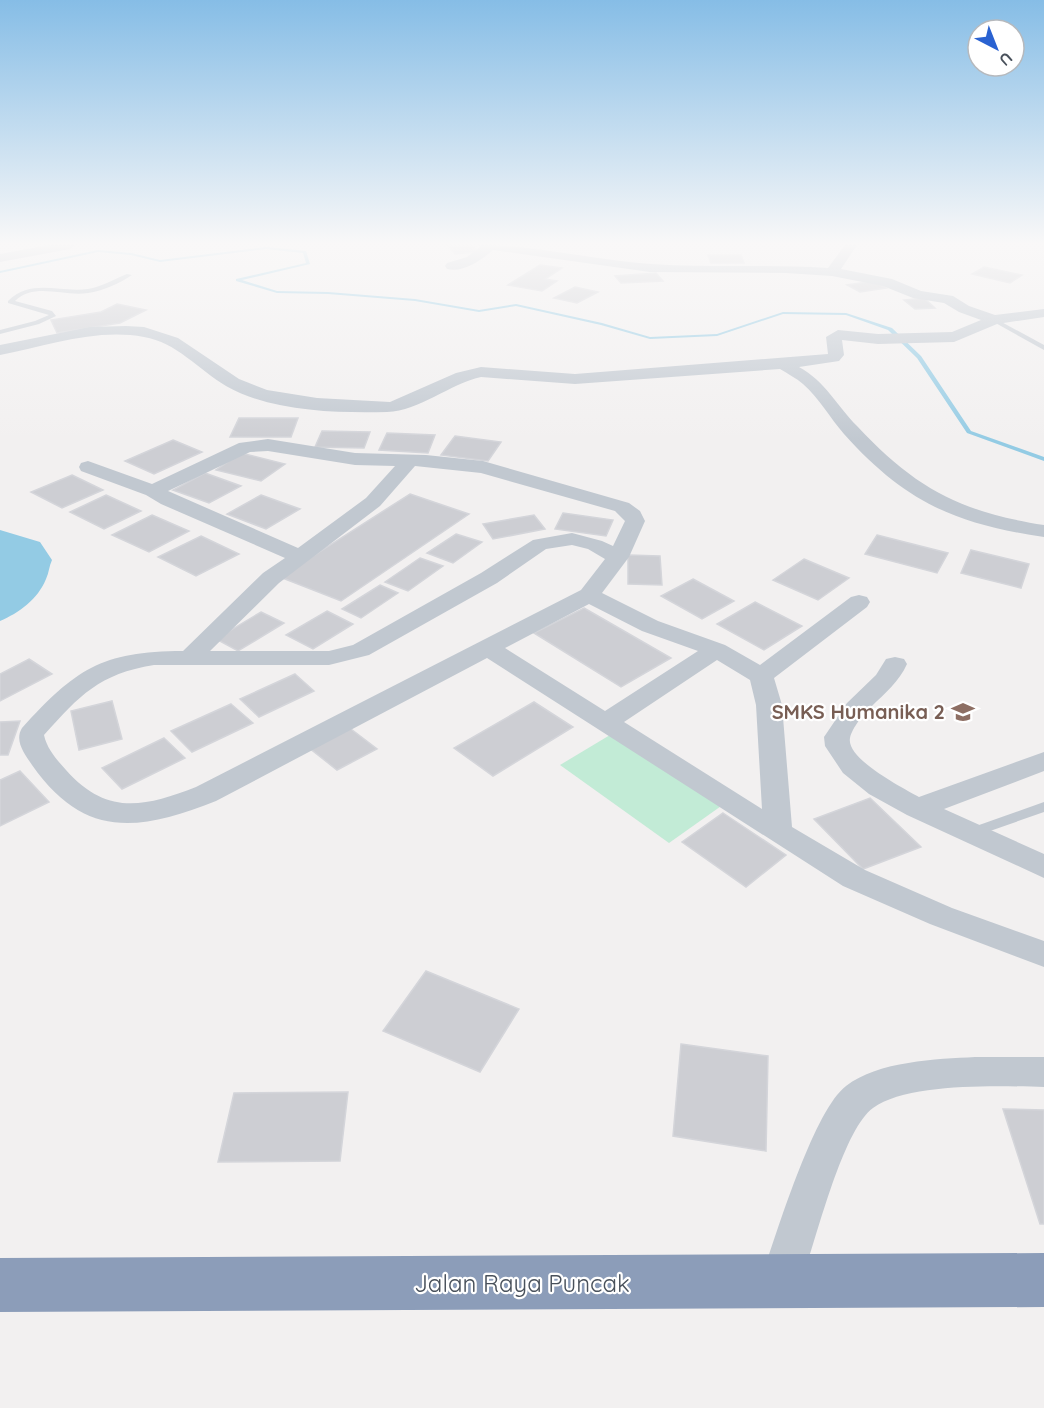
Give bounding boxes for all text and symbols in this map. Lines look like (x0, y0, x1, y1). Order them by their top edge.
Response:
north arrow (966, 18, 1026, 78)
text: U (995, 48, 1017, 70)
place label: SMKS Humanika 2 (772, 699, 945, 724)
school or university icon: SMKS Humanika 2 (950, 699, 976, 725)
street label: Jalan Raya Puncak (414, 1268, 630, 1298)

